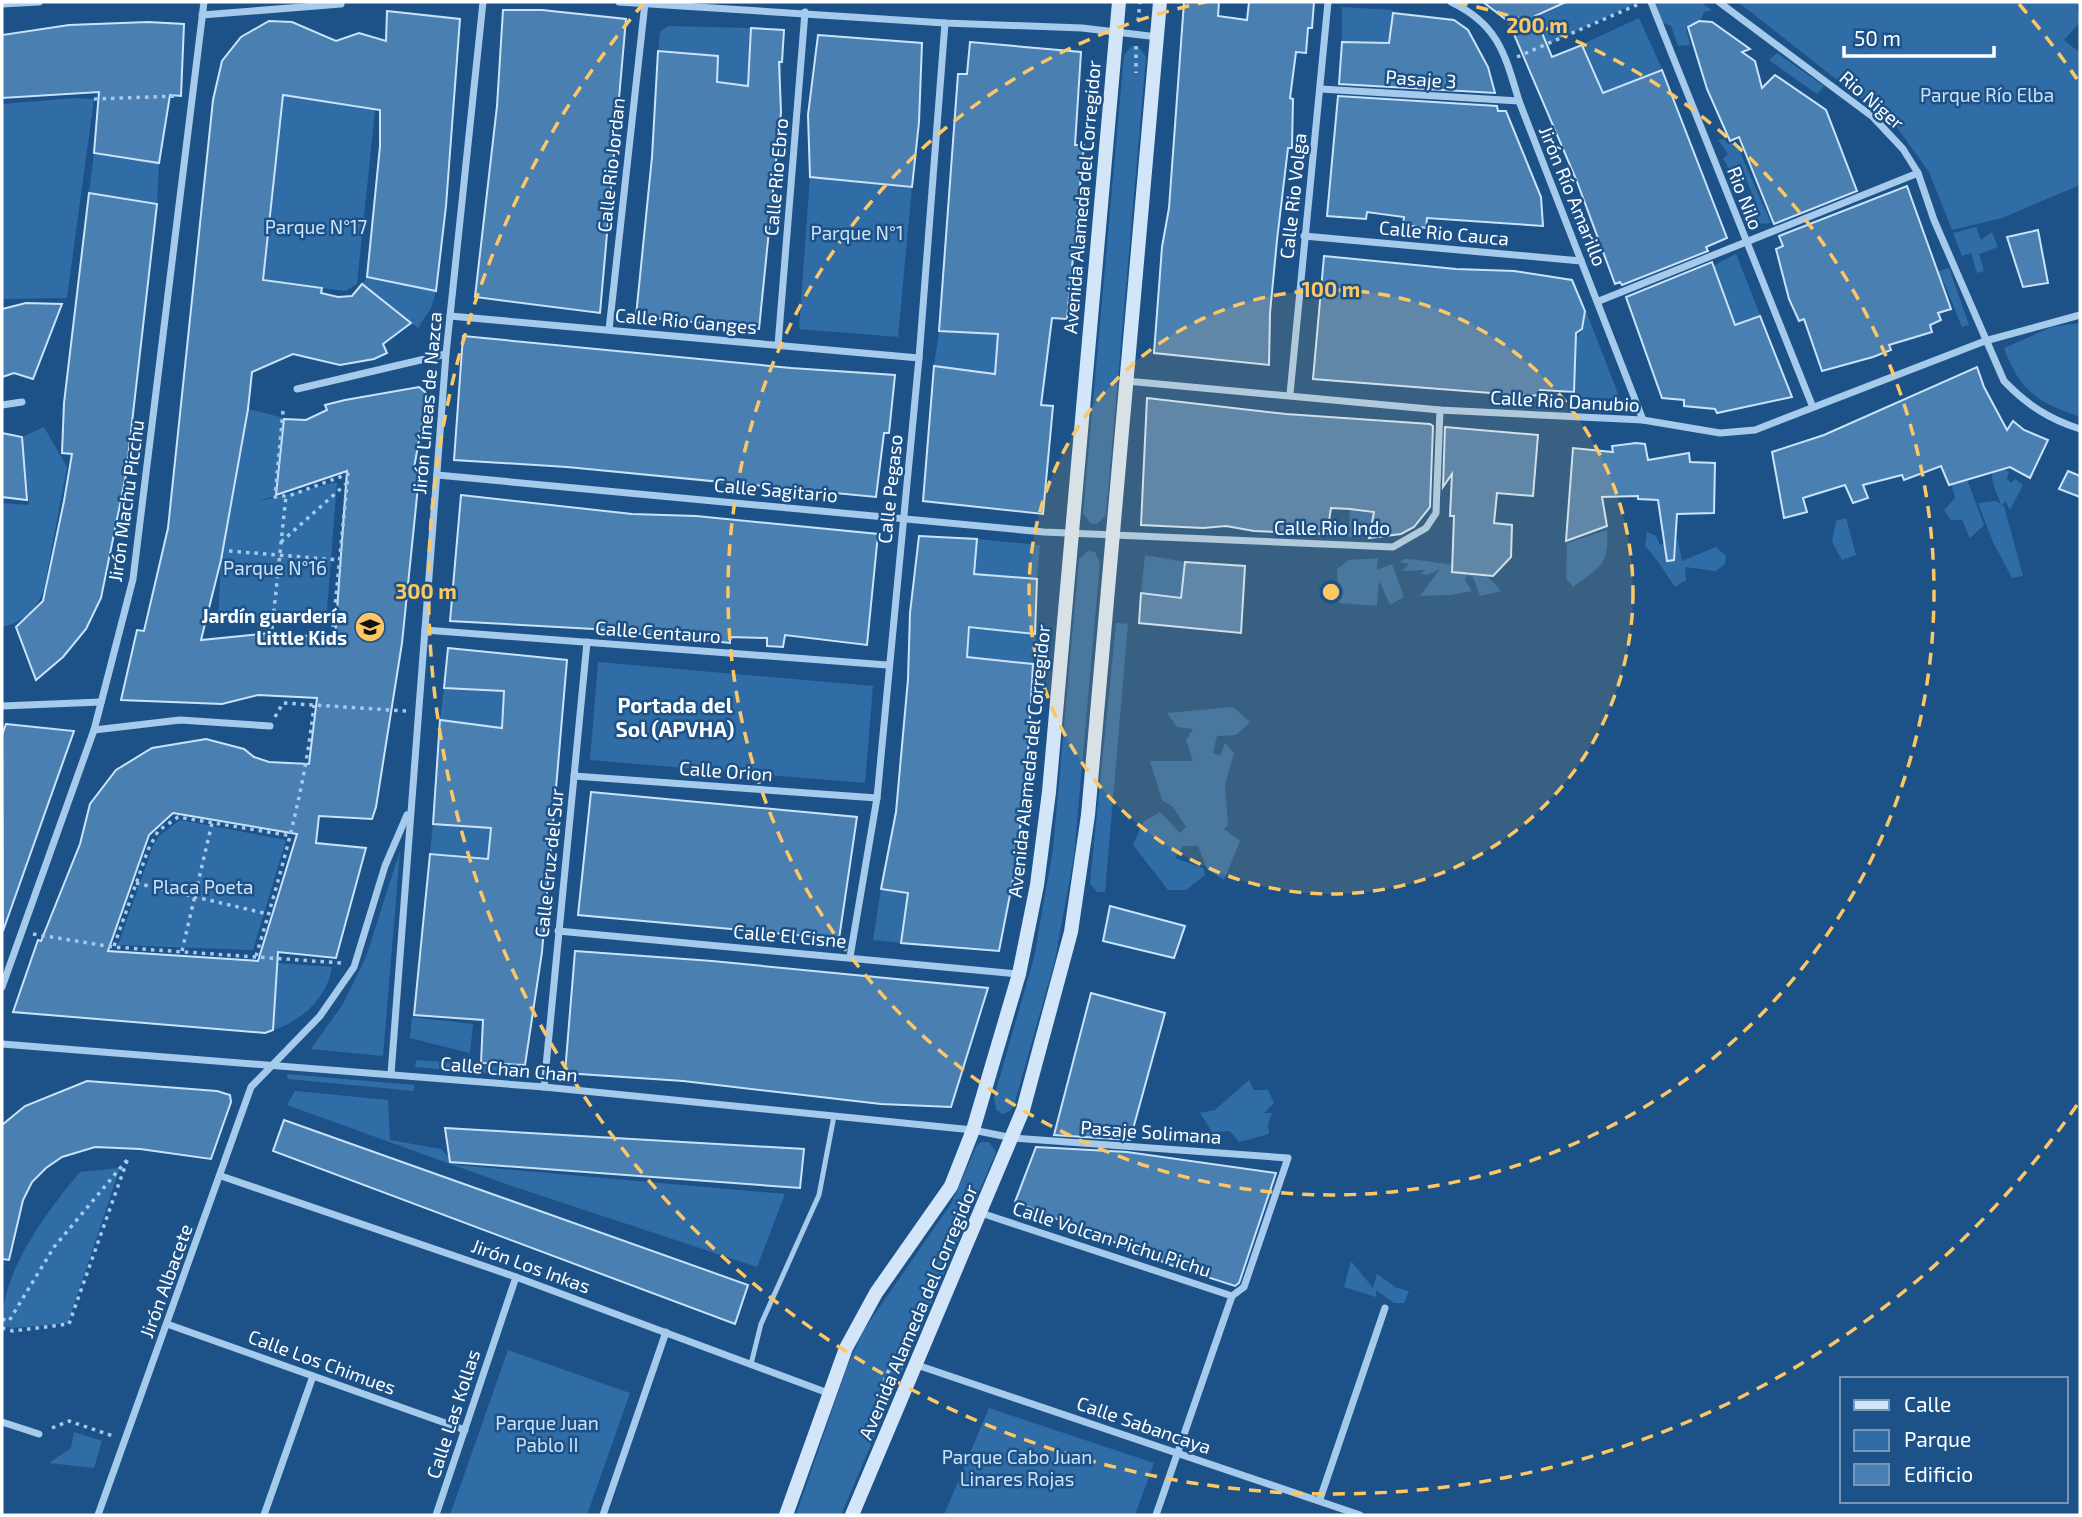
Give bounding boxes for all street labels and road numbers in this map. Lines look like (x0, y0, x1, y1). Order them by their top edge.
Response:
street label: Avenida Alameda del Corregidor (1058, 59, 1105, 335)
street label: Pasaje 3 (1385, 65, 1457, 92)
street label: Rio Niger (1835, 65, 1910, 134)
street label: Calle Rio Jordan (592, 97, 629, 233)
street label: Calle Rio Ebro (759, 117, 792, 237)
street label: Jirón Río Amarillo (1535, 122, 1612, 269)
street label: Calle Rio Volga (1274, 132, 1311, 260)
street label: Rio Nilo (1723, 163, 1768, 233)
street label: Calle Rio Cauca (1378, 215, 1510, 250)
street label: Calle Rio Ganges (614, 303, 758, 338)
street label: Jirón Líneas de Nazca (407, 311, 446, 495)
street label: Calle Rio Danubio (1490, 385, 1640, 416)
street label: Jirón Machu Picchu (103, 418, 148, 583)
street label: Calle Pegaso (872, 433, 907, 545)
street label: Calle Sagitario (713, 473, 839, 506)
street label: Calle Rio Indo (1274, 516, 1390, 539)
street label: Calle Centauro (595, 616, 722, 647)
street label: Avenida Alameda del Corregidor (1003, 623, 1054, 899)
street label: Calle Orion (678, 756, 774, 785)
street label: Calle Cruz del Sur (529, 787, 568, 939)
street label: Calle El Cisne (733, 919, 848, 952)
street label: Calle Chan Chan (439, 1051, 579, 1086)
street label: Pasaje Solimana (1080, 1115, 1222, 1148)
street label: Avenida Alameda del Corregidor (853, 1181, 982, 1443)
street label: Calle Volcan Pichu Pichu (1010, 1196, 1214, 1281)
street label: Jirón Albacete (134, 1221, 197, 1341)
street label: Jirón Los Inkas (469, 1233, 594, 1298)
street label: Calle Los Chimues (245, 1324, 399, 1399)
street label: Calle Las Kollas (421, 1346, 484, 1481)
street label: Calle Sabancaya (1074, 1391, 1214, 1458)

